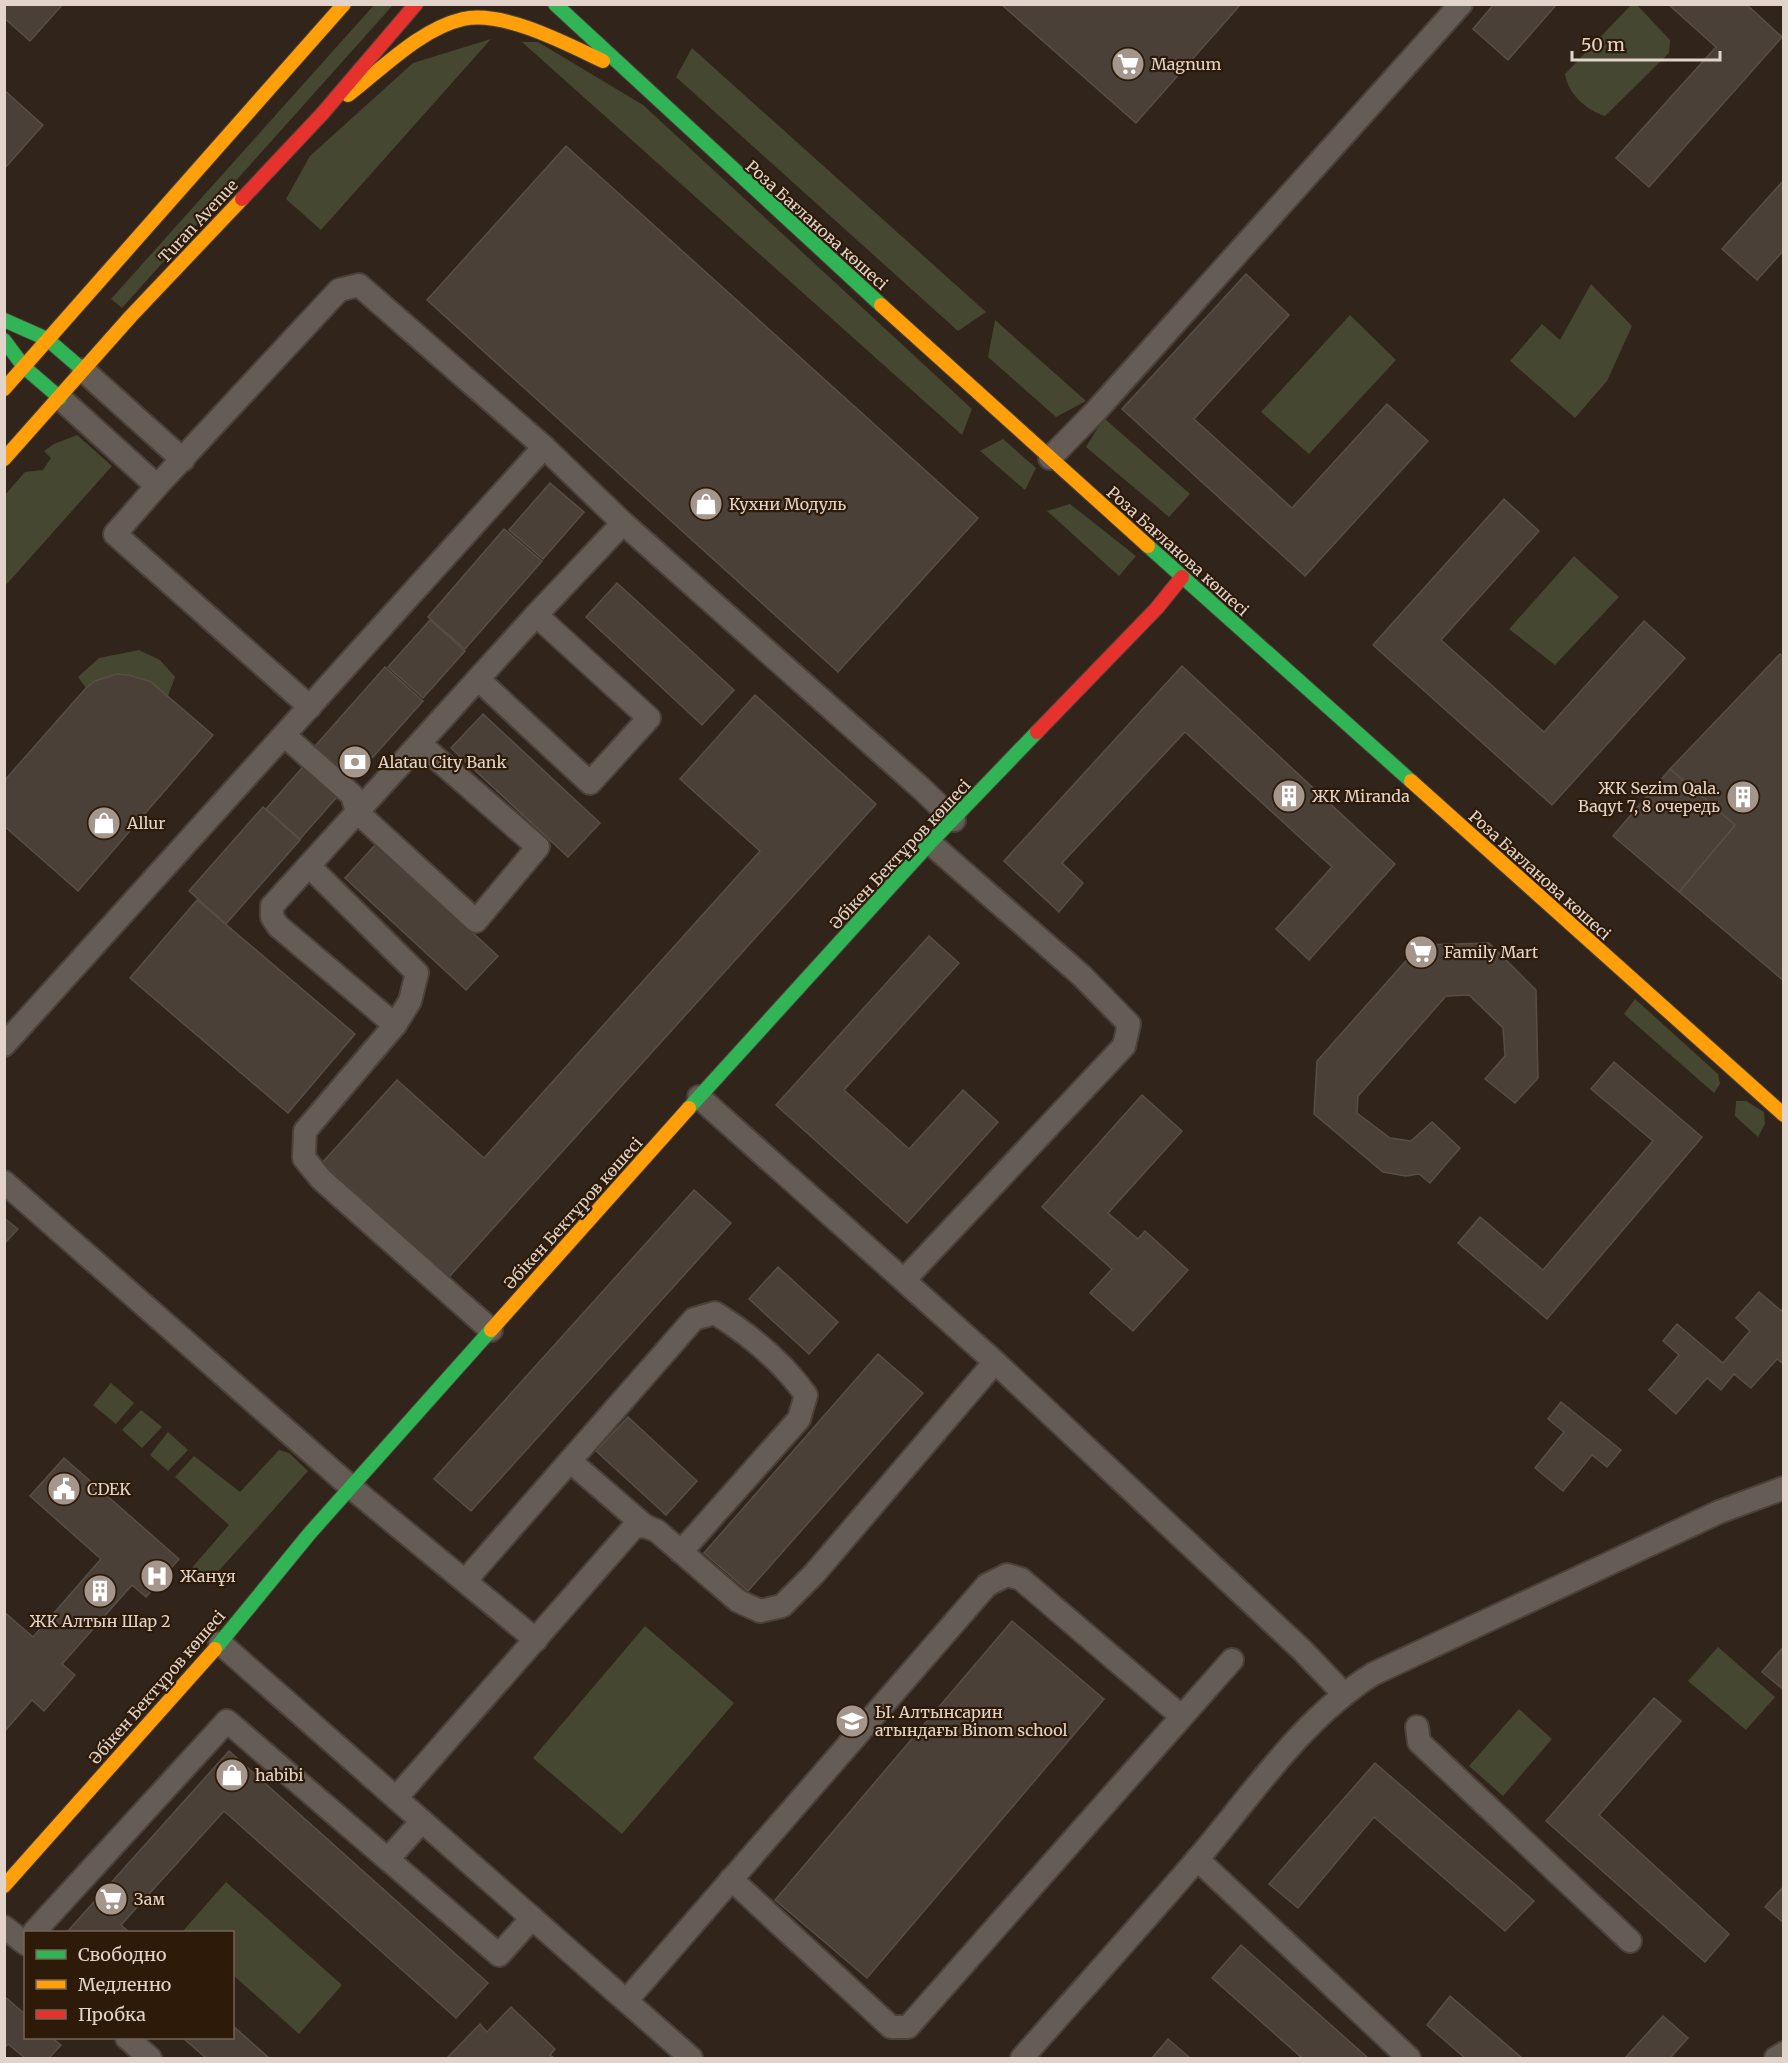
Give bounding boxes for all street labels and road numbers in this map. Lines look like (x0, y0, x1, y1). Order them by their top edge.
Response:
street label: Роза Бағланова көшесі (742, 156, 892, 294)
street label: Turan Avenue (154, 175, 242, 267)
street label: Роза Бағланова көшесі (1103, 482, 1253, 620)
street label: Әбікен Бектұров көшесі (825, 775, 975, 933)
street label: Роза Бағланова көшесі (1465, 806, 1615, 944)
street label: Әбікен Бектұров көшесі (500, 1133, 646, 1293)
street label: Әбікен Бектұров көшесі (85, 1606, 229, 1768)

